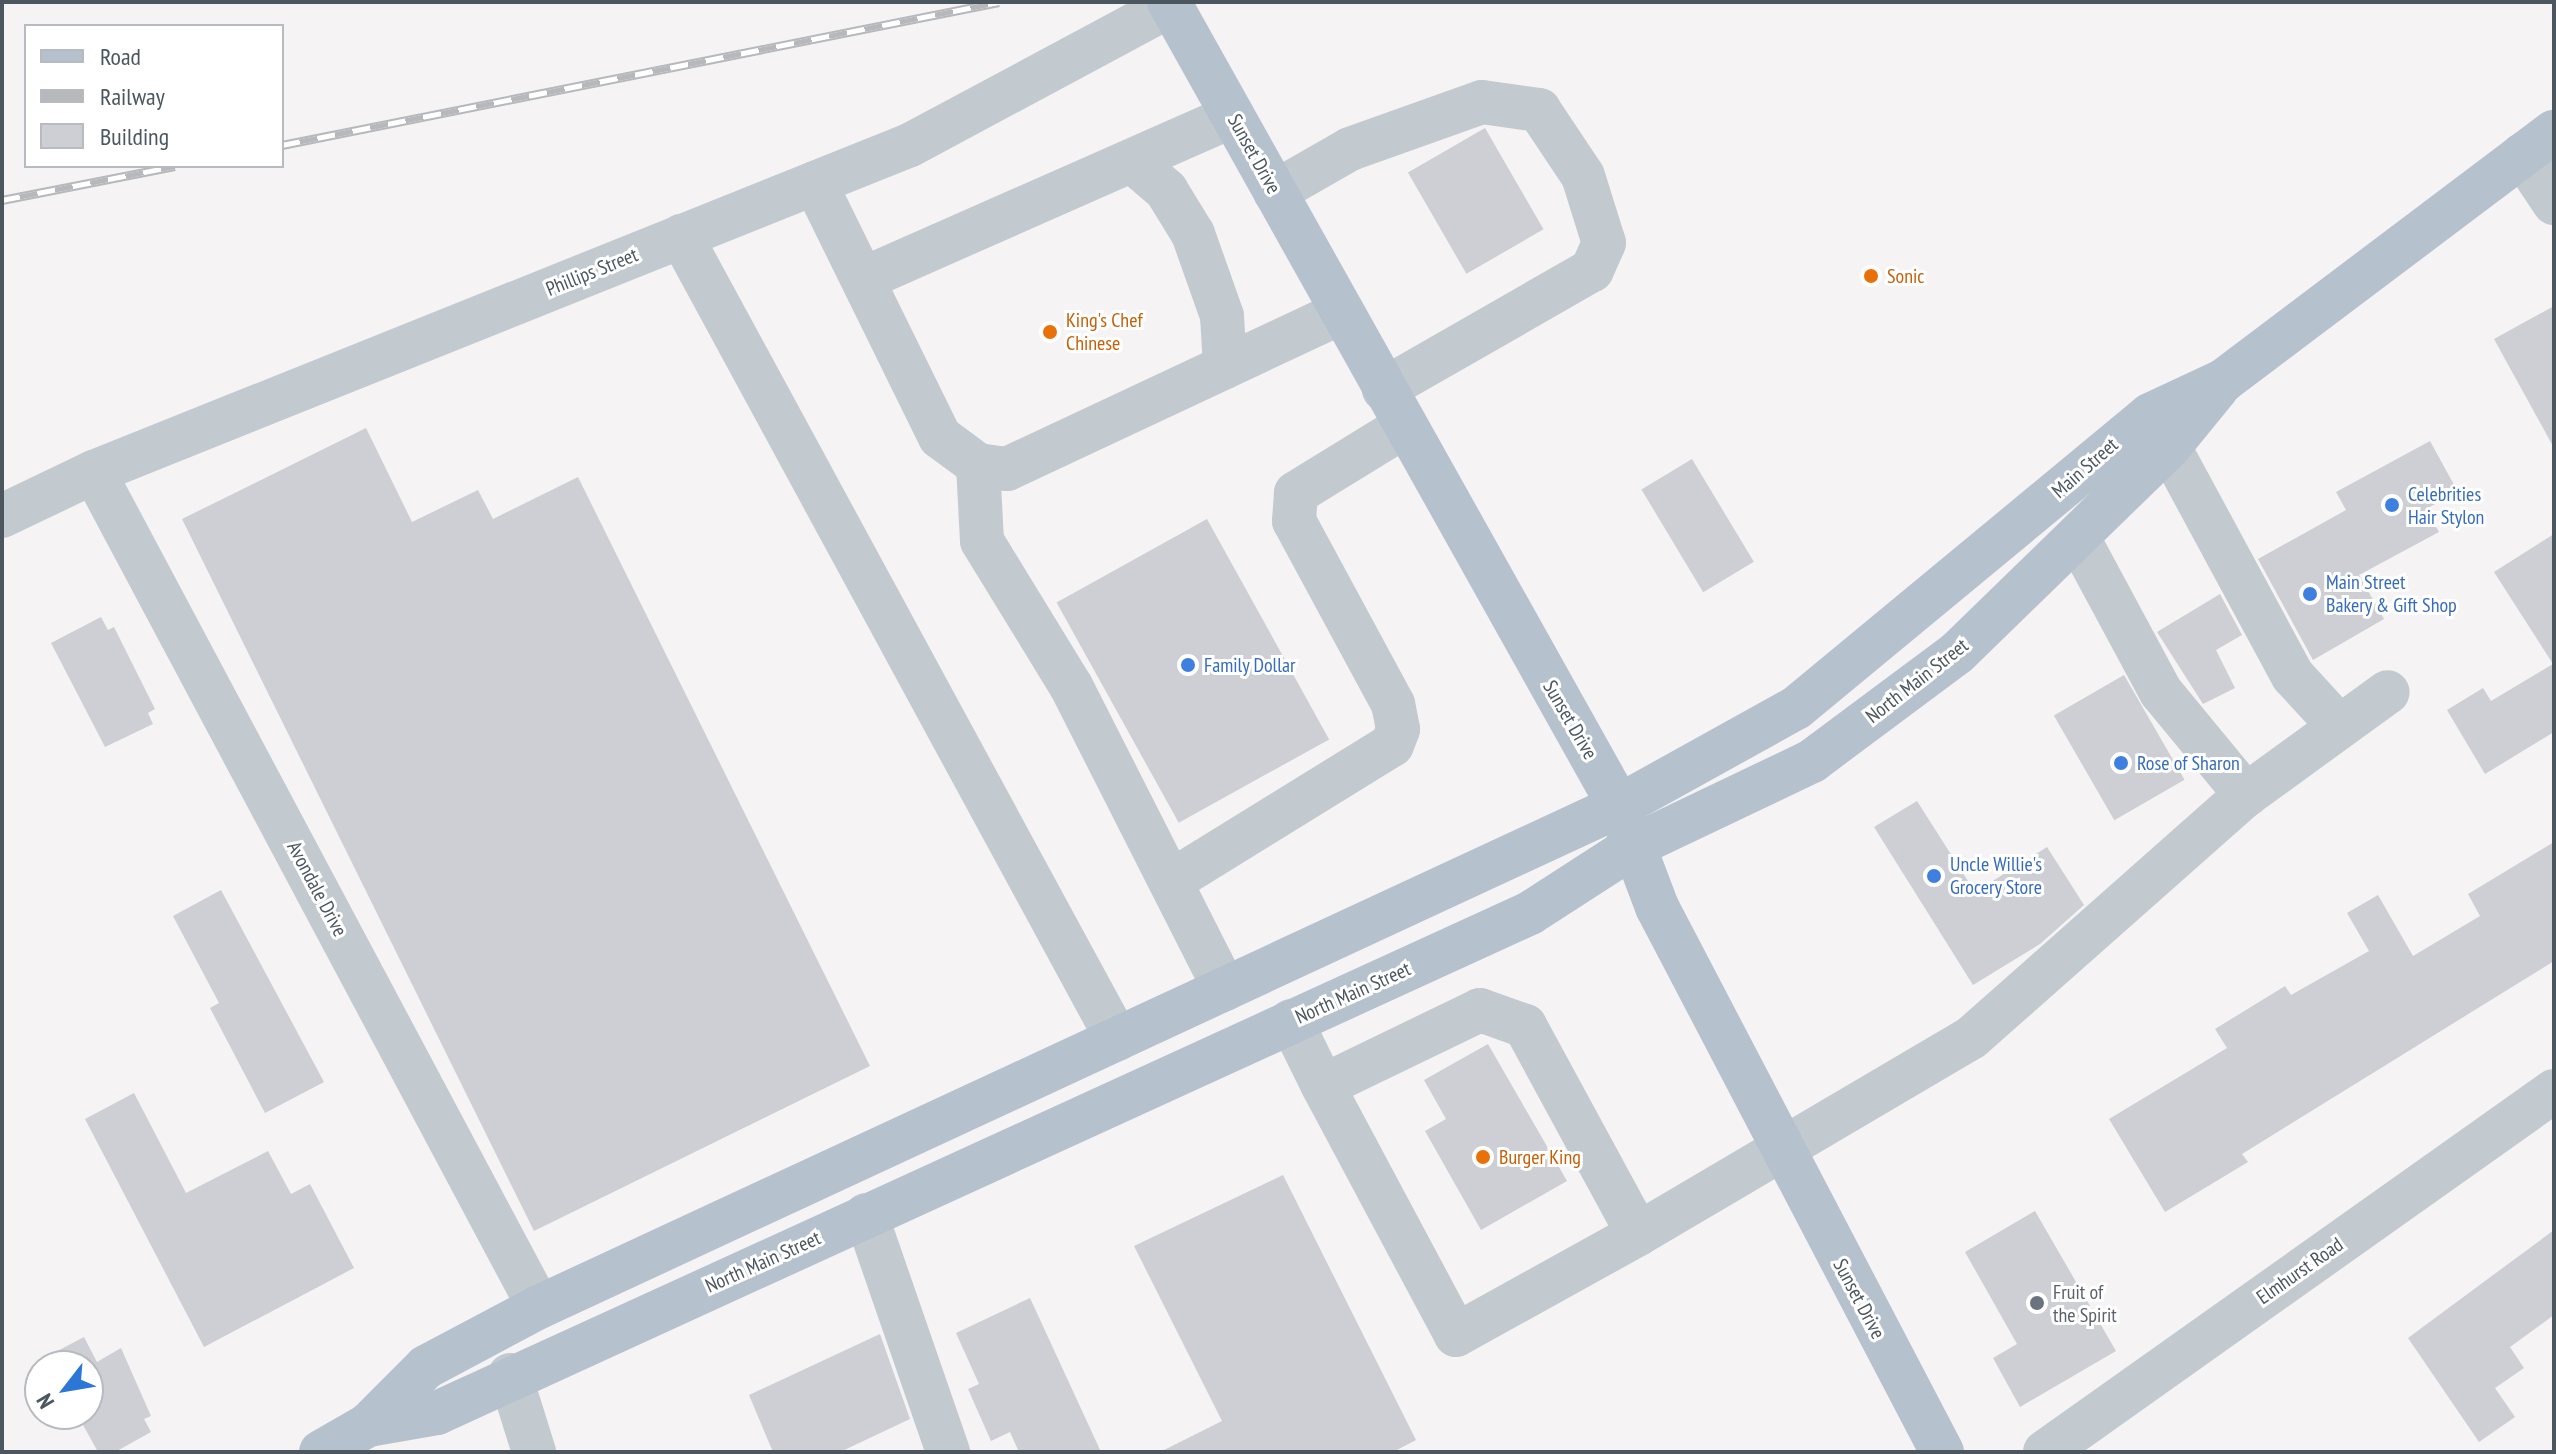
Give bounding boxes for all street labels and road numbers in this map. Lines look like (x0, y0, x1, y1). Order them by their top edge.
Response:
street label: Sunset Drive (1222, 110, 1286, 198)
street label: Phillips Street (543, 243, 641, 301)
street label: Main Street (2047, 433, 2123, 503)
street label: North Main Street (1861, 634, 1973, 728)
street label: Sunset Drive (1538, 676, 1602, 764)
street label: Avondale Drive (282, 837, 352, 941)
street label: North Main Street (1292, 957, 1414, 1029)
street label: North Main Street (702, 1226, 824, 1298)
street label: Elmhurst Road (2252, 1233, 2348, 1309)
street label: Sunset Drive (1828, 1255, 1890, 1343)

